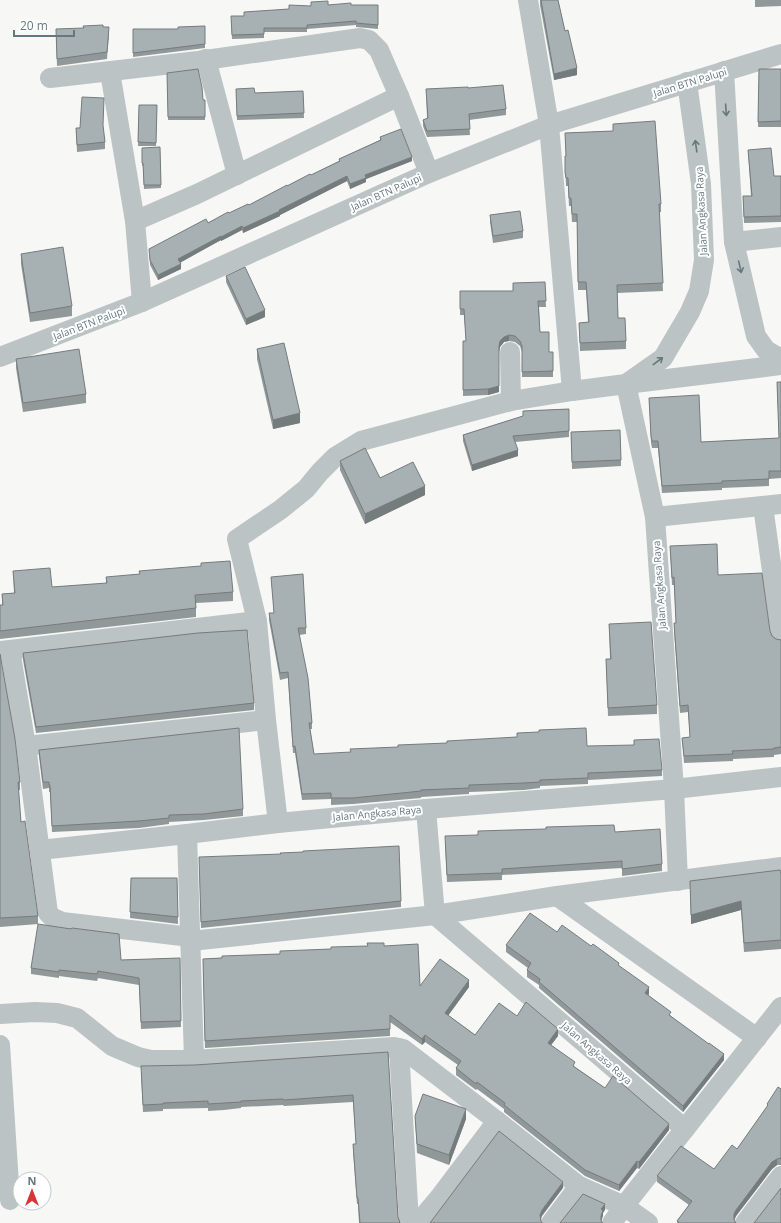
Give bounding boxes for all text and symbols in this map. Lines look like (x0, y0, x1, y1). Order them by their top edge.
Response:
scale bar (14, 12, 74, 38)
text: 20 m (20, 17, 48, 34)
street label: Jalan BTN Palupi (651, 64, 728, 100)
one-way arrow (722, 103, 730, 116)
one-way arrow (692, 140, 700, 153)
street label: Jalan Angkasa Raya (692, 166, 710, 257)
street label: Jalan BTN Palupi (348, 170, 424, 214)
one-way arrow (736, 261, 744, 274)
street label: Jalan BTN Palupi (50, 303, 127, 344)
one-way arrow (652, 357, 663, 365)
street label: Jalan Angkasa Raya (649, 540, 669, 631)
street label: Jalan Angkasa Raya (331, 802, 422, 824)
street label: Jalan Angkasa Raya (558, 1018, 635, 1087)
north arrow (12, 1171, 52, 1211)
text: N (28, 1173, 36, 1188)

